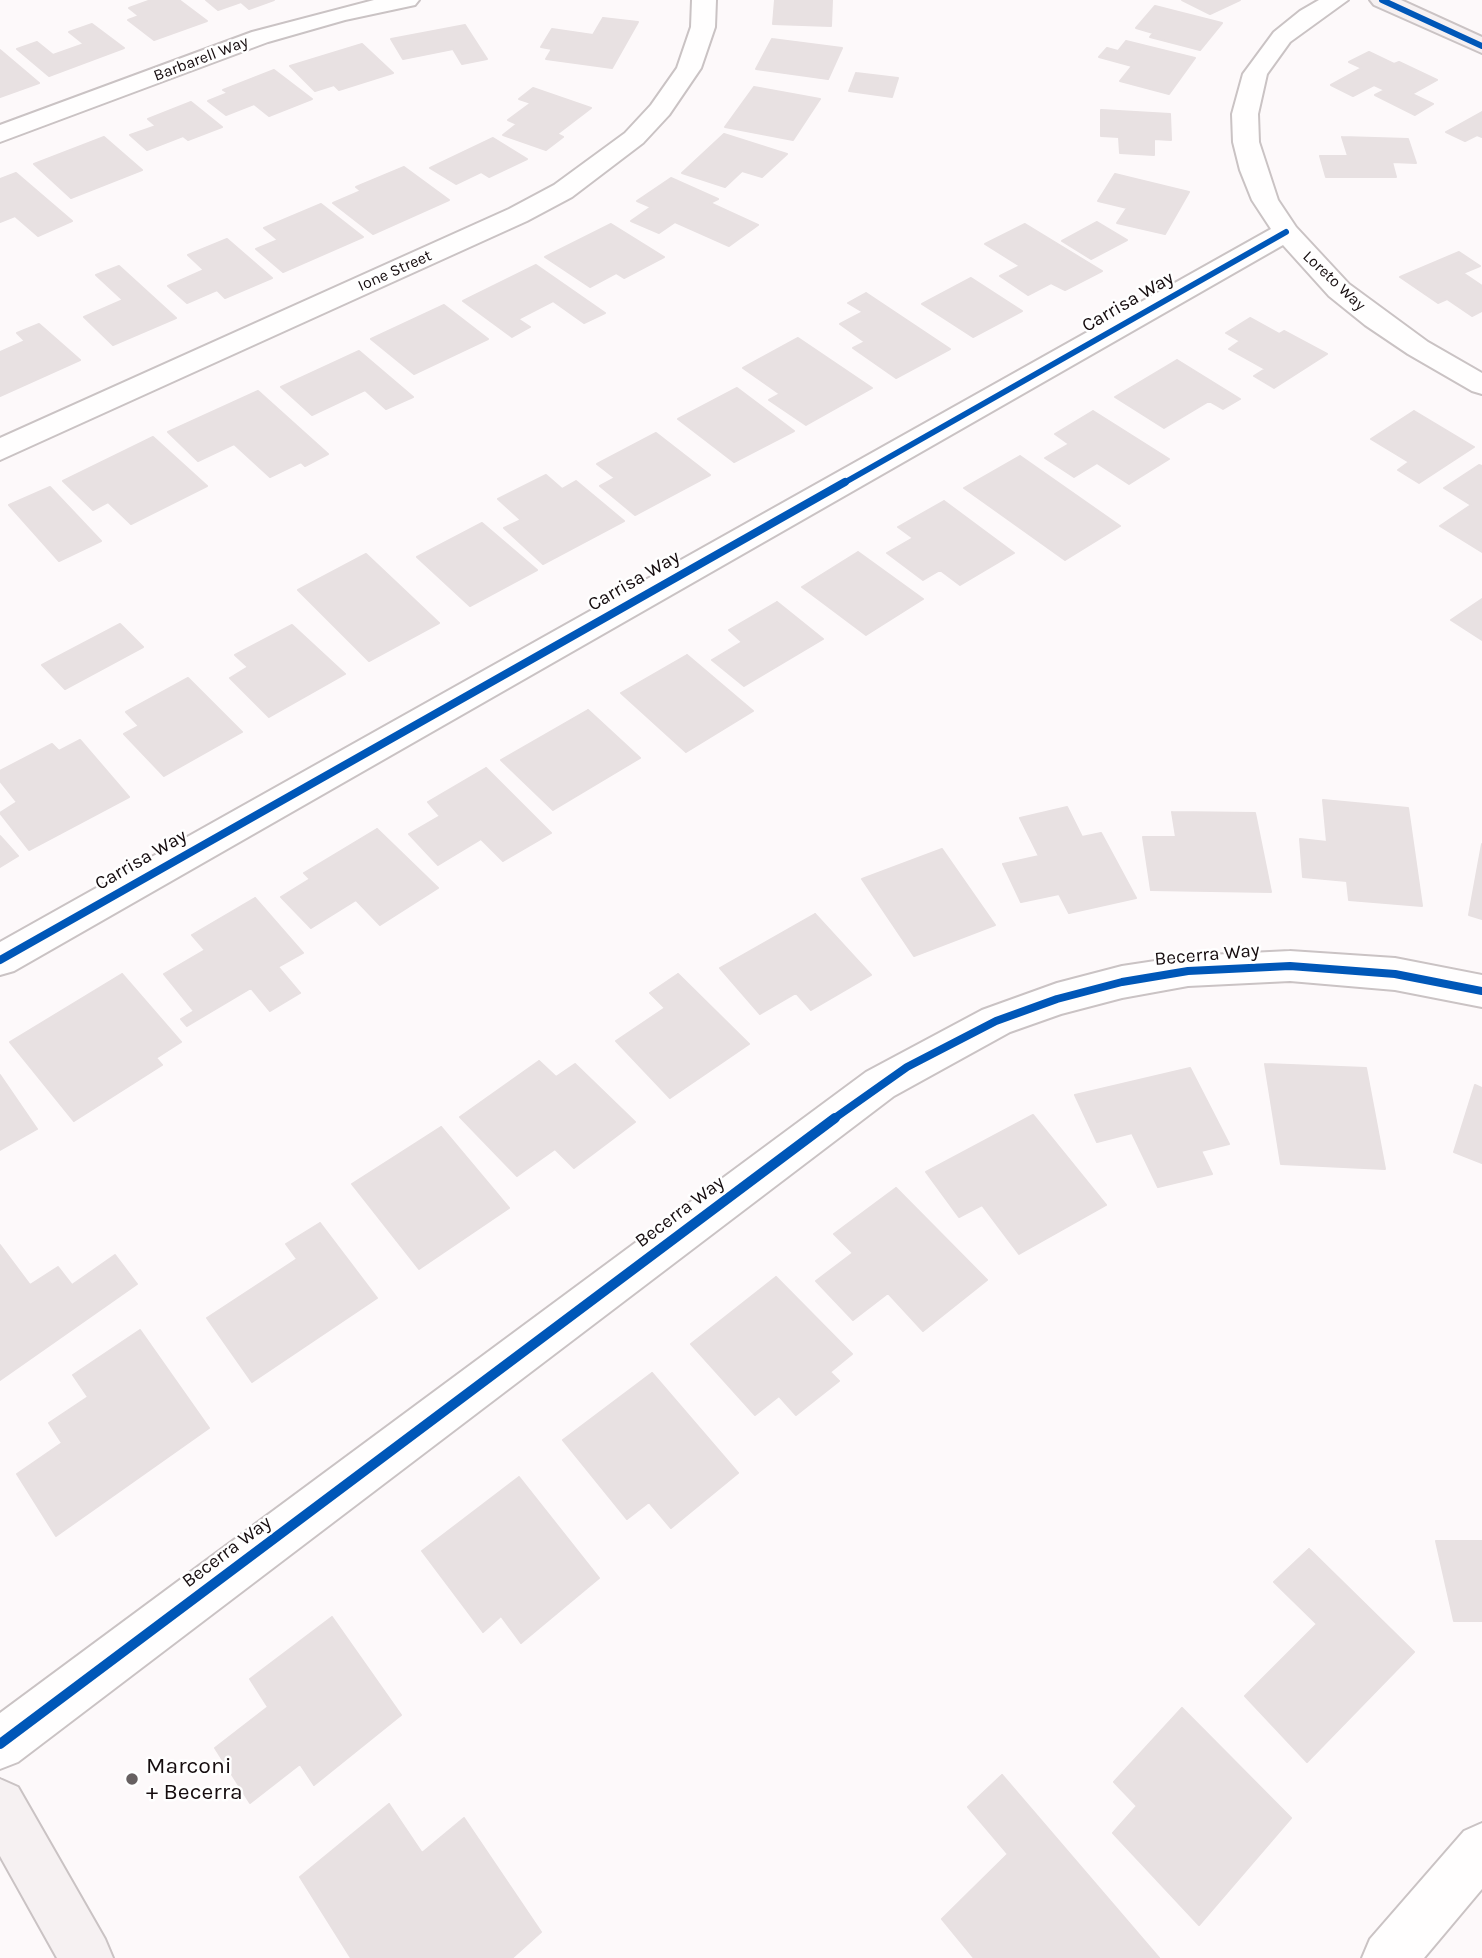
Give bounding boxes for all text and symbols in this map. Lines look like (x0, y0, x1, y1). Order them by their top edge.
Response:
street label: Barbarell Way (151, 32, 251, 86)
street label: Ione Street (355, 246, 435, 296)
street label: Loreto Way (1299, 247, 1369, 315)
street label: Carrisa Way (1078, 267, 1178, 337)
street label: Carrisa Way (584, 546, 684, 616)
street label: Carrisa Way (91, 825, 191, 895)
street label: Becerra Way (1153, 939, 1261, 971)
street label: Becerra Way (631, 1171, 729, 1253)
street label: Becerra Way (178, 1511, 276, 1593)
place label: Marconi + Becerra (146, 1752, 243, 1806)
marker: Marconi + Becerra (124, 1771, 140, 1787)

